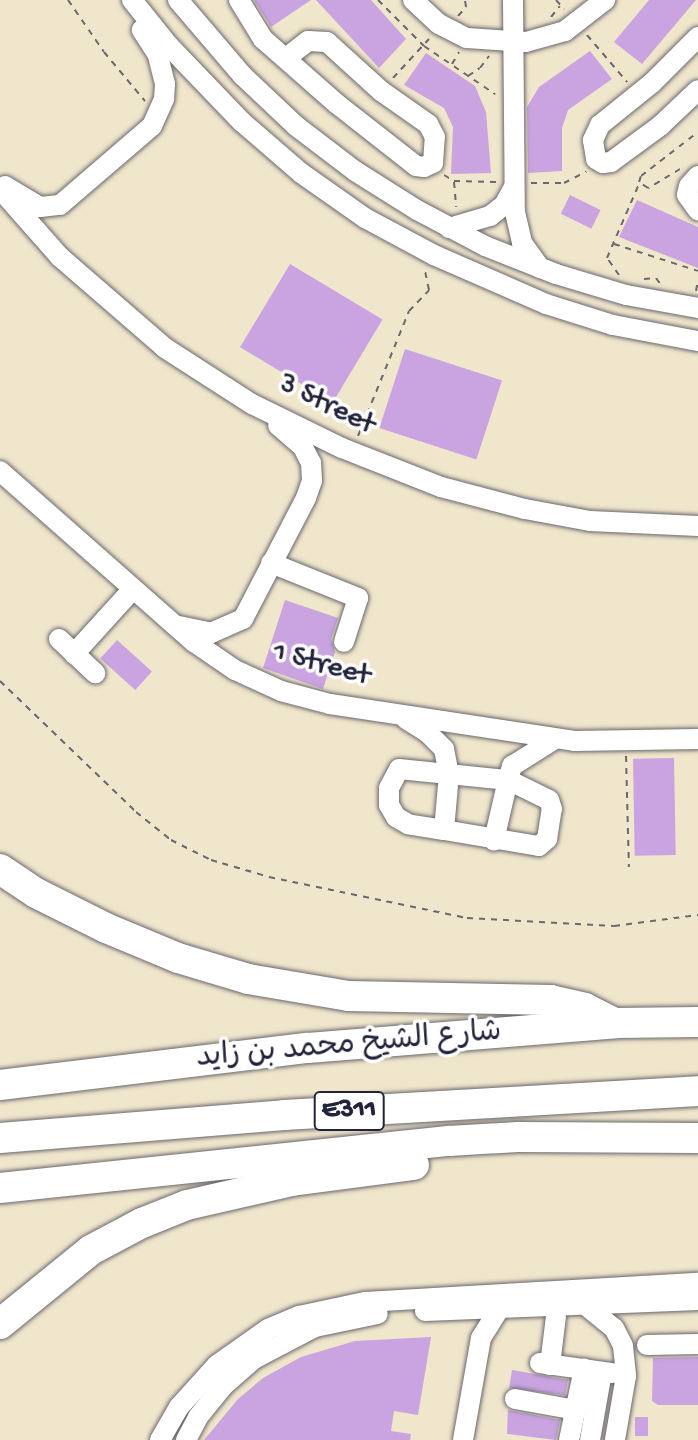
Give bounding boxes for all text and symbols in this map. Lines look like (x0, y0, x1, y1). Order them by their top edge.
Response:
street label: 3 Street (272, 367, 380, 445)
street label: 1 Street (268, 636, 374, 696)
street label: شارع الشيخ محمد بن زايد (195, 1016, 503, 1078)
road number: E311 (313, 1087, 385, 1135)

